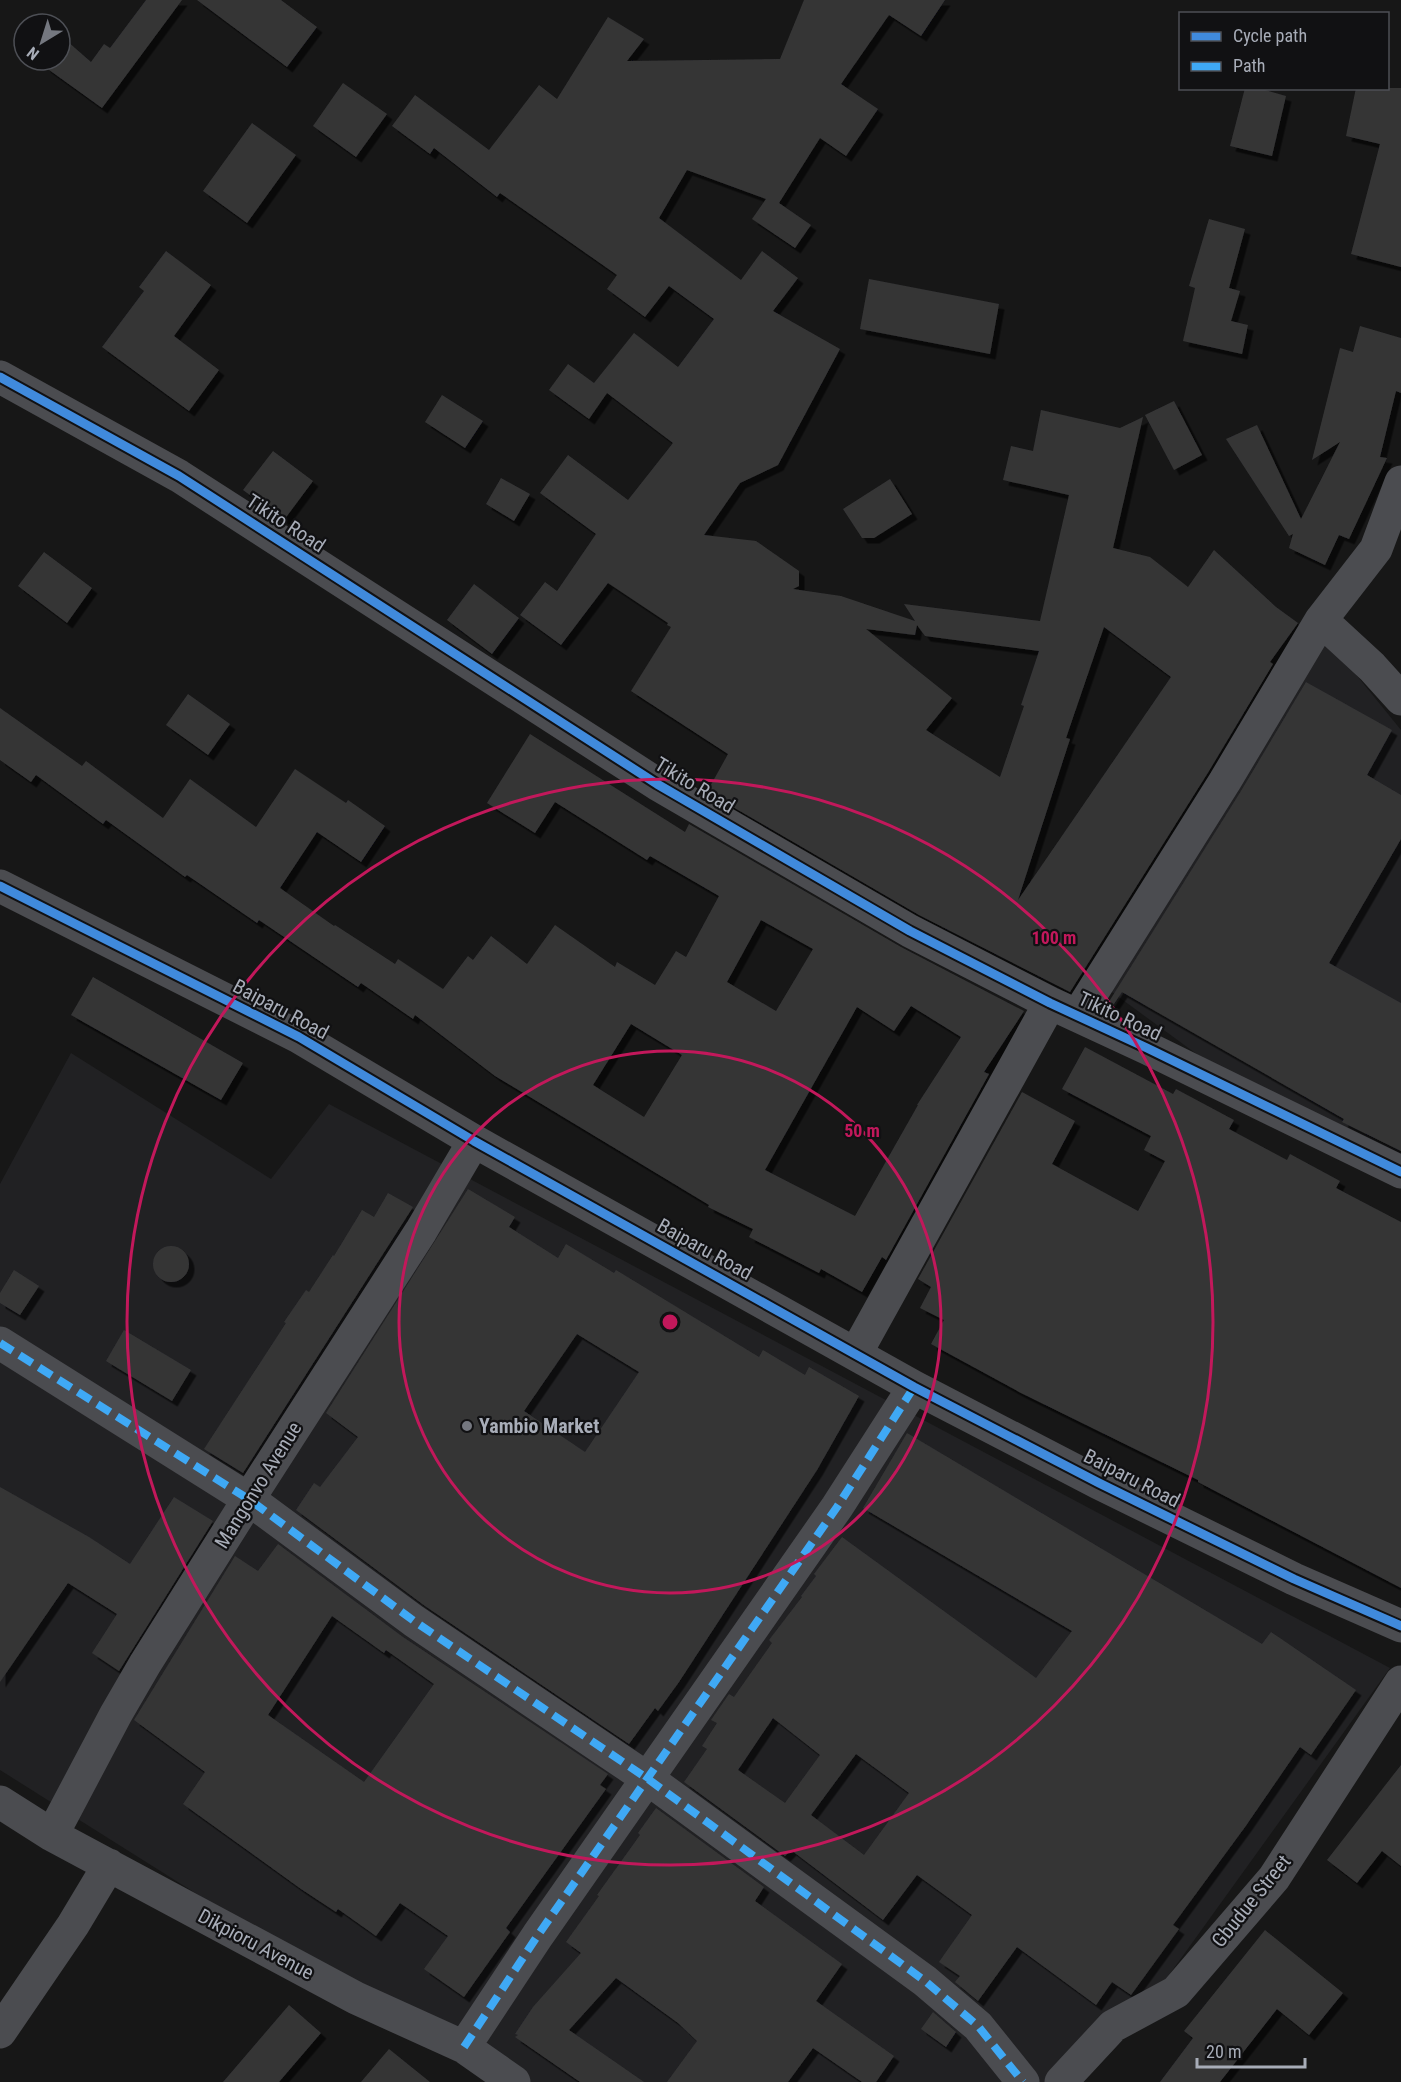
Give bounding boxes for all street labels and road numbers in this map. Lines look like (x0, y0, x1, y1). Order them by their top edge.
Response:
street label: Tikito Road (242, 489, 330, 557)
street label: Tikito Road (651, 752, 739, 818)
street label: Baiparu Road (229, 974, 333, 1044)
street label: Tikito Road (1075, 986, 1165, 1046)
street label: Baiparu Road (653, 1213, 757, 1285)
street label: Mangonvo Avenue (210, 1417, 306, 1553)
street label: Baiparu Road (1080, 1443, 1184, 1513)
street label: Gbudue Street (1207, 1850, 1296, 1952)
street label: Dikpioru Avenue (194, 1903, 318, 1985)

